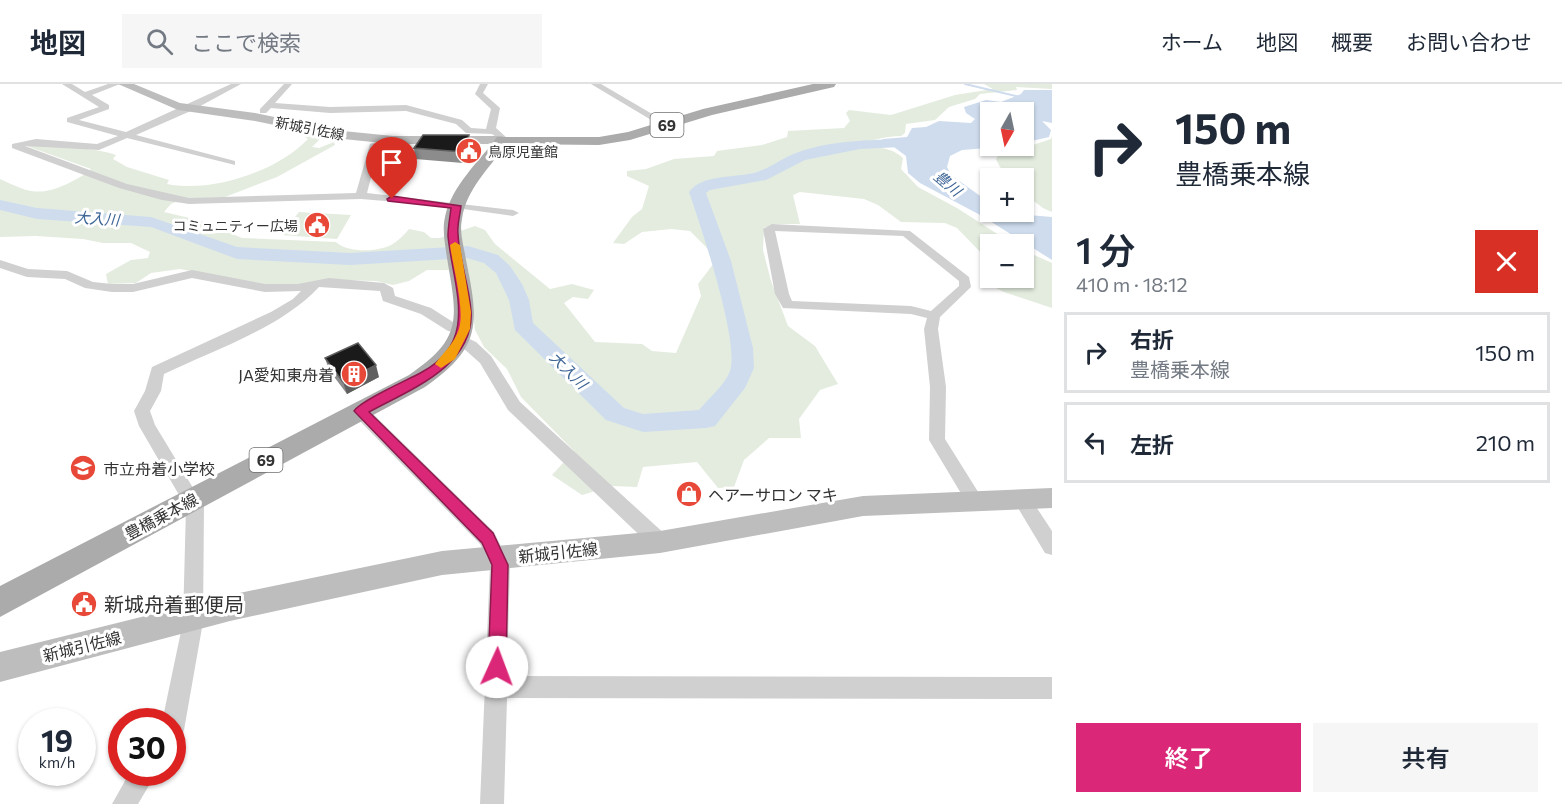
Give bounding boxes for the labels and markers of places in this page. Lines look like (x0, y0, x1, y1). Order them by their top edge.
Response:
public building icon: 鳥原児童館 (454, 136, 484, 166)
pin (366, 137, 417, 199)
place label: 鳥原児童館 (488, 143, 558, 160)
public building icon: コミュニティー広場 (302, 210, 332, 240)
place label: コミュニティー広場 (173, 217, 298, 234)
building icon: JA愛知東舟着 (339, 359, 369, 389)
place label: JA愛知東舟着 (238, 365, 334, 384)
school or university icon: 市立舟着小学校 (68, 453, 98, 483)
place label: 市立舟着小学校 (103, 459, 215, 478)
shop icon: ヘアーサロン マキ (674, 479, 704, 509)
place label: ヘアーサロン マキ (708, 485, 838, 504)
public building icon: 新城舟着郵便局 (69, 589, 99, 619)
place label: 新城舟着郵便局 (104, 592, 244, 616)

